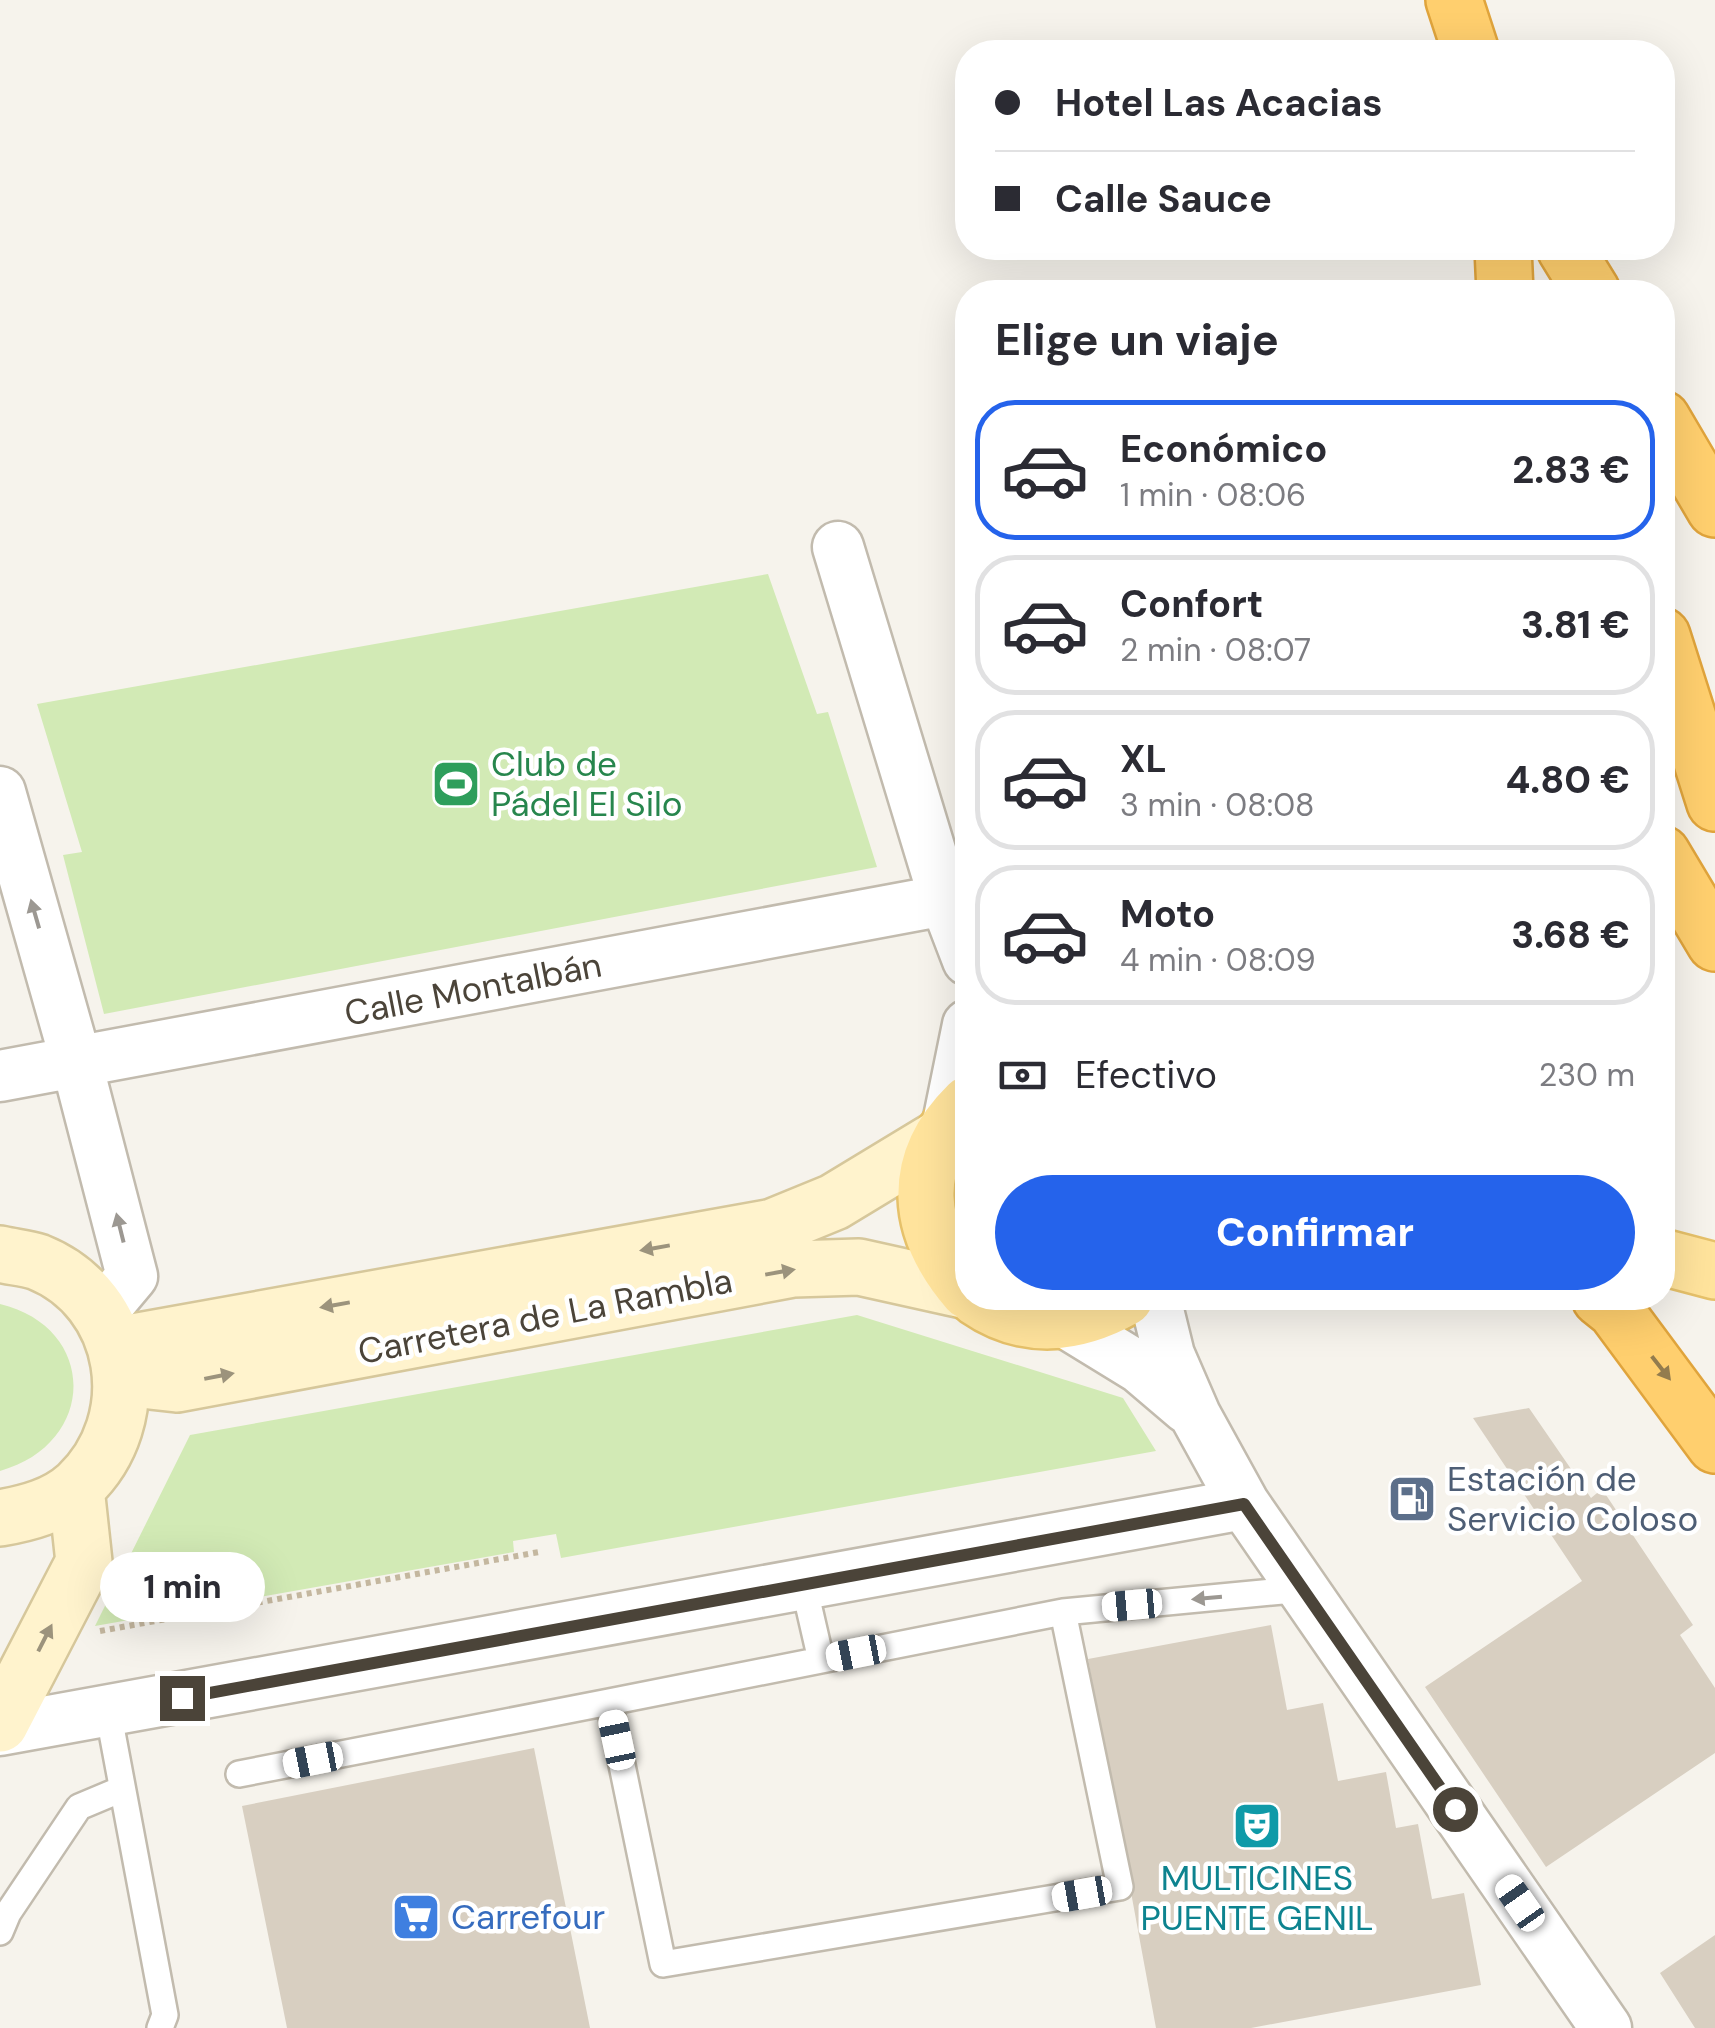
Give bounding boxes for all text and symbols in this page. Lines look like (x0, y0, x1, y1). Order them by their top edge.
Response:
text: Hotel Las Acacias (1055, 78, 1382, 128)
text: Calle Sauce (1055, 174, 1272, 224)
text: Elige un viaje (995, 310, 1279, 369)
text: Económico (1120, 424, 1327, 474)
icon: car (1000, 425, 1090, 515)
text: 2.83 € (1512, 445, 1630, 495)
text: 1 min · 08:06 (1120, 474, 1306, 516)
text: Confort (1120, 579, 1263, 629)
icon: car (1000, 580, 1090, 670)
text: 3.81 € (1521, 600, 1630, 650)
text: 2 min · 08:07 (1120, 629, 1311, 671)
text: XL (1120, 734, 1167, 784)
icon: car (1000, 735, 1090, 825)
place label: Club de Pádel El Silo (491, 741, 683, 827)
text: 4.80 € (1505, 755, 1630, 805)
sports icon: Club de Pádel El Silo (430, 758, 482, 810)
text: 3 min · 08:08 (1120, 784, 1315, 826)
text: Moto (1120, 889, 1215, 939)
icon: car (1000, 890, 1090, 980)
one-way arrow (27, 899, 42, 929)
text: 3.68 € (1511, 910, 1630, 960)
text: 4 min · 08:09 (1120, 939, 1316, 981)
street label: Calle Montalbán (341, 942, 605, 1036)
icon: cash (995, 1048, 1050, 1103)
text: Efectivo (1075, 1050, 1217, 1100)
text: 230 m (1539, 1054, 1635, 1096)
button: Confirmar (995, 1175, 1635, 1290)
one-way arrow (111, 1212, 127, 1243)
one-way arrow (639, 1241, 670, 1256)
street label: Carretera de La Rambla (354, 1257, 736, 1375)
one-way arrow (764, 1264, 796, 1279)
one-way arrow (319, 1298, 350, 1314)
one-way arrow (1650, 1356, 1671, 1381)
one-way arrow (204, 1368, 235, 1383)
place label: Estación de Servicio Coloso (1447, 1456, 1698, 1542)
fuel station icon: Estación de Servicio Coloso (1386, 1473, 1438, 1525)
callout: 1 min (100, 1553, 264, 1623)
text: 1 min (143, 1566, 222, 1608)
car (1101, 1587, 1163, 1623)
one-way arrow (1190, 1591, 1222, 1607)
one-way arrow (36, 1623, 53, 1652)
car (824, 1633, 888, 1673)
route end (160, 1676, 205, 1721)
car (596, 1708, 638, 1772)
car (281, 1740, 345, 1780)
route start (1433, 1787, 1478, 1832)
theatre icon: MULTICINES PUENTE GENIL (1231, 1800, 1283, 1852)
place label: MULTICINES PUENTE GENIL (1140, 1855, 1374, 1941)
car (1491, 1870, 1549, 1936)
car (1050, 1874, 1114, 1914)
supermarket icon: Carrefour (390, 1891, 442, 1943)
place label: Carrefour (451, 1894, 605, 1940)

